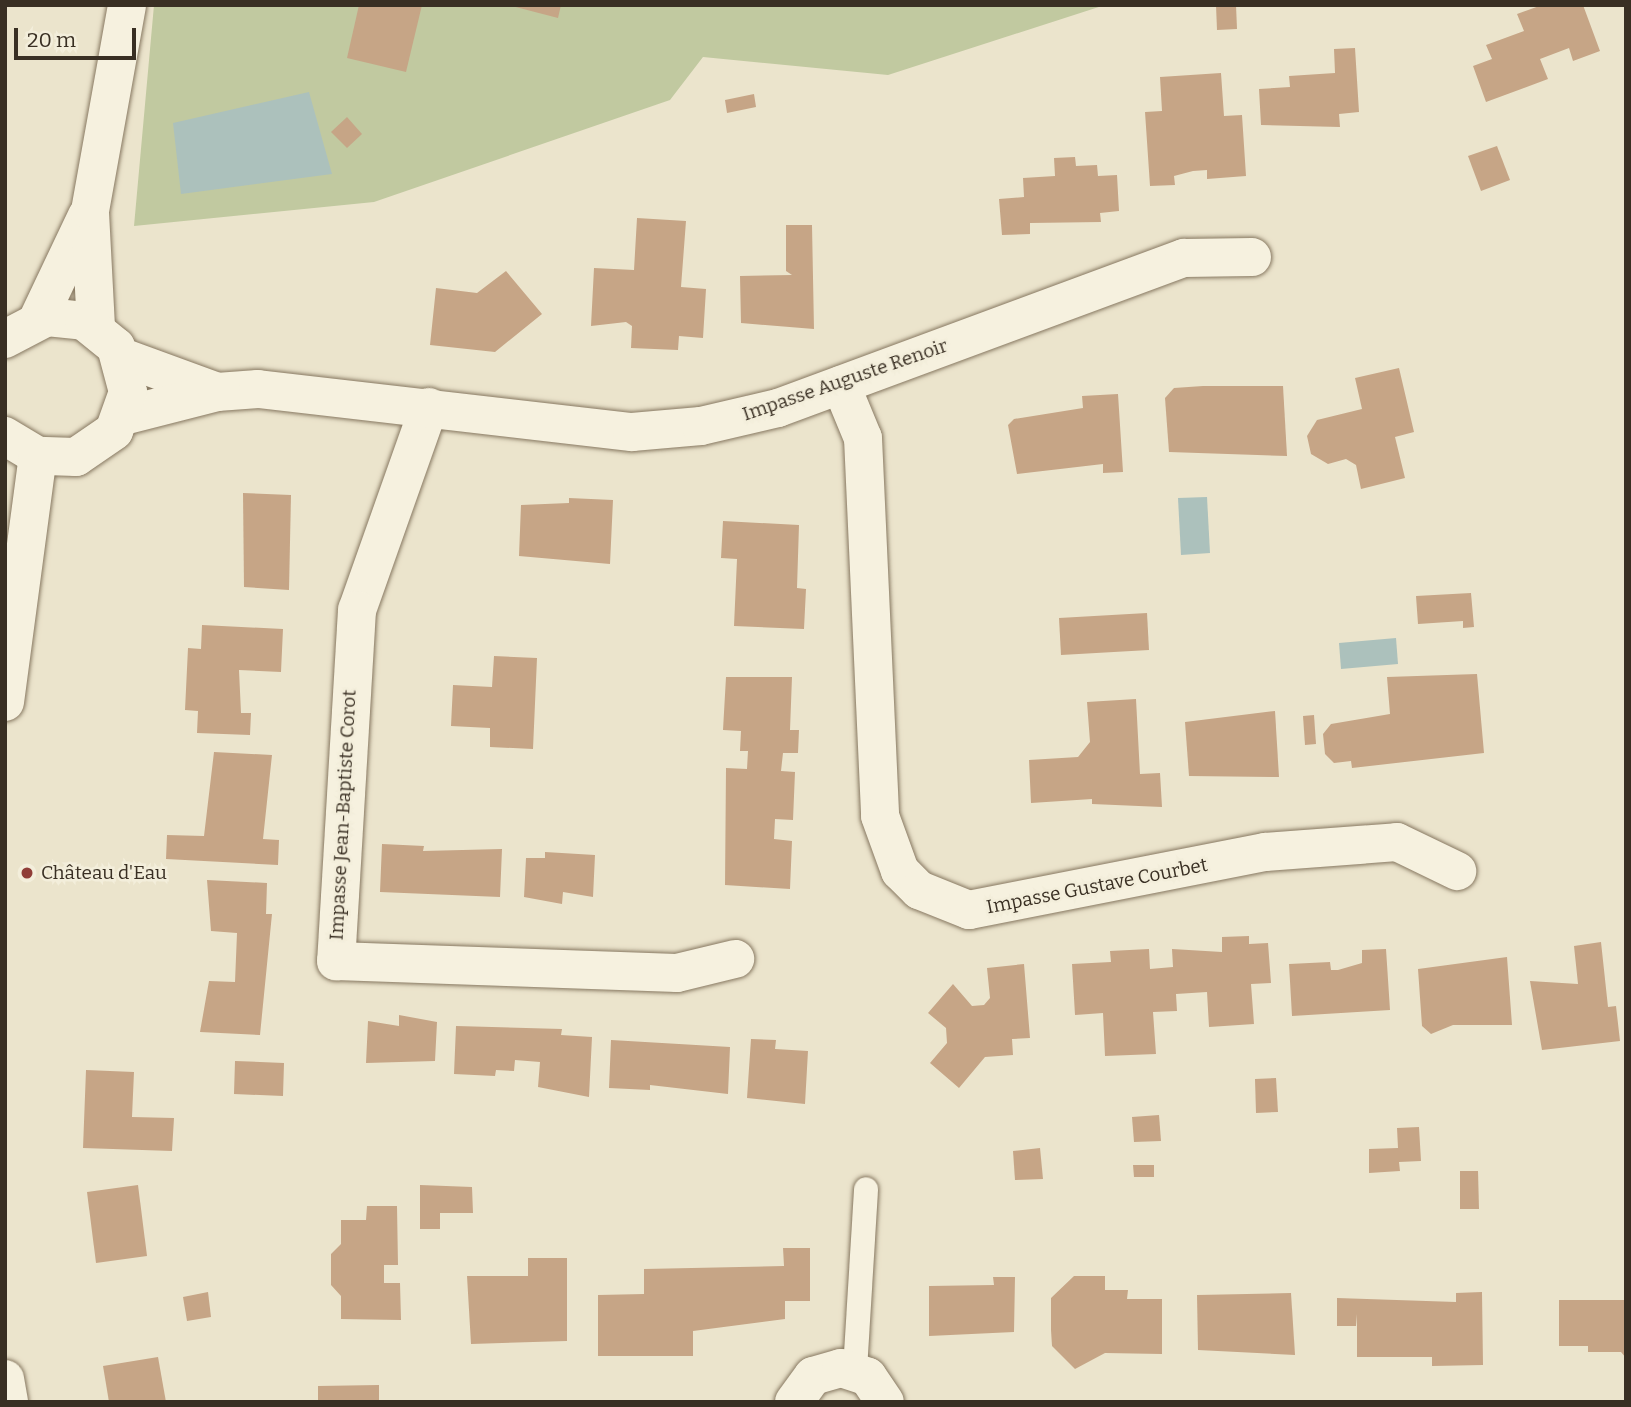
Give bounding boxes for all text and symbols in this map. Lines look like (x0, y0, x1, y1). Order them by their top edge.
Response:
scale bar (18, 14, 140, 58)
text: 20 m (27, 27, 76, 53)
street label: Impasse Auguste Renoir (739, 334, 951, 426)
street label: Impasse Jean-Baptiste Corot (325, 689, 361, 941)
street label: Impasse Gustave Courbet (985, 853, 1209, 919)
place label: Château d'Eau (41, 862, 167, 884)
marker: Château d'Eau (19, 865, 35, 881)

